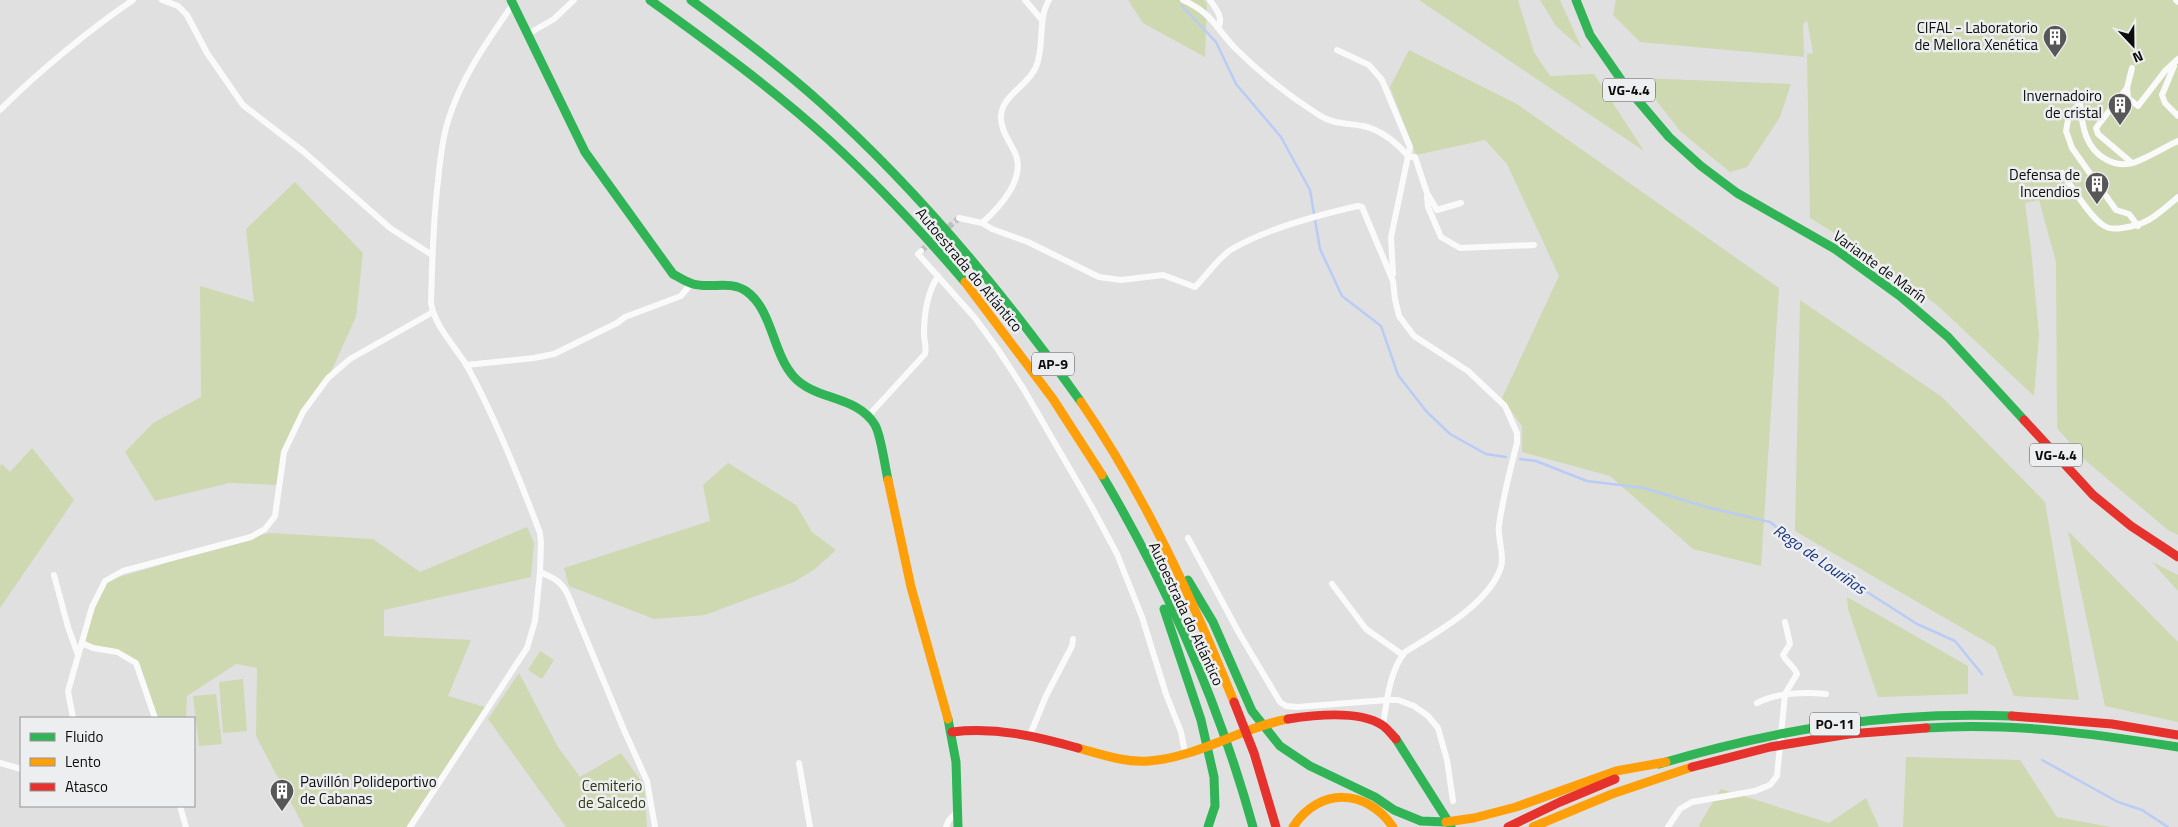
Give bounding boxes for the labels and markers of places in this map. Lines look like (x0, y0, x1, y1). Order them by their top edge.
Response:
place label: CIFAL - Laboratorio de Mellora Xenética (1914, 16, 2038, 56)
building icon: CIFAL - Laboratorio de Mellora Xenética (2042, 24, 2068, 58)
place label: Invernadoiro de cristal (2023, 84, 2102, 124)
building icon: Invernadoiro de cristal (2107, 92, 2133, 126)
place label: Defensa de Incendios (2009, 163, 2080, 203)
building icon: Defensa de Incendios (2084, 171, 2110, 205)
place label: Pavillón Polideportivo de Cabanas (300, 770, 437, 810)
building icon: Pavillón Polideportivo de Cabanas (269, 778, 295, 812)

